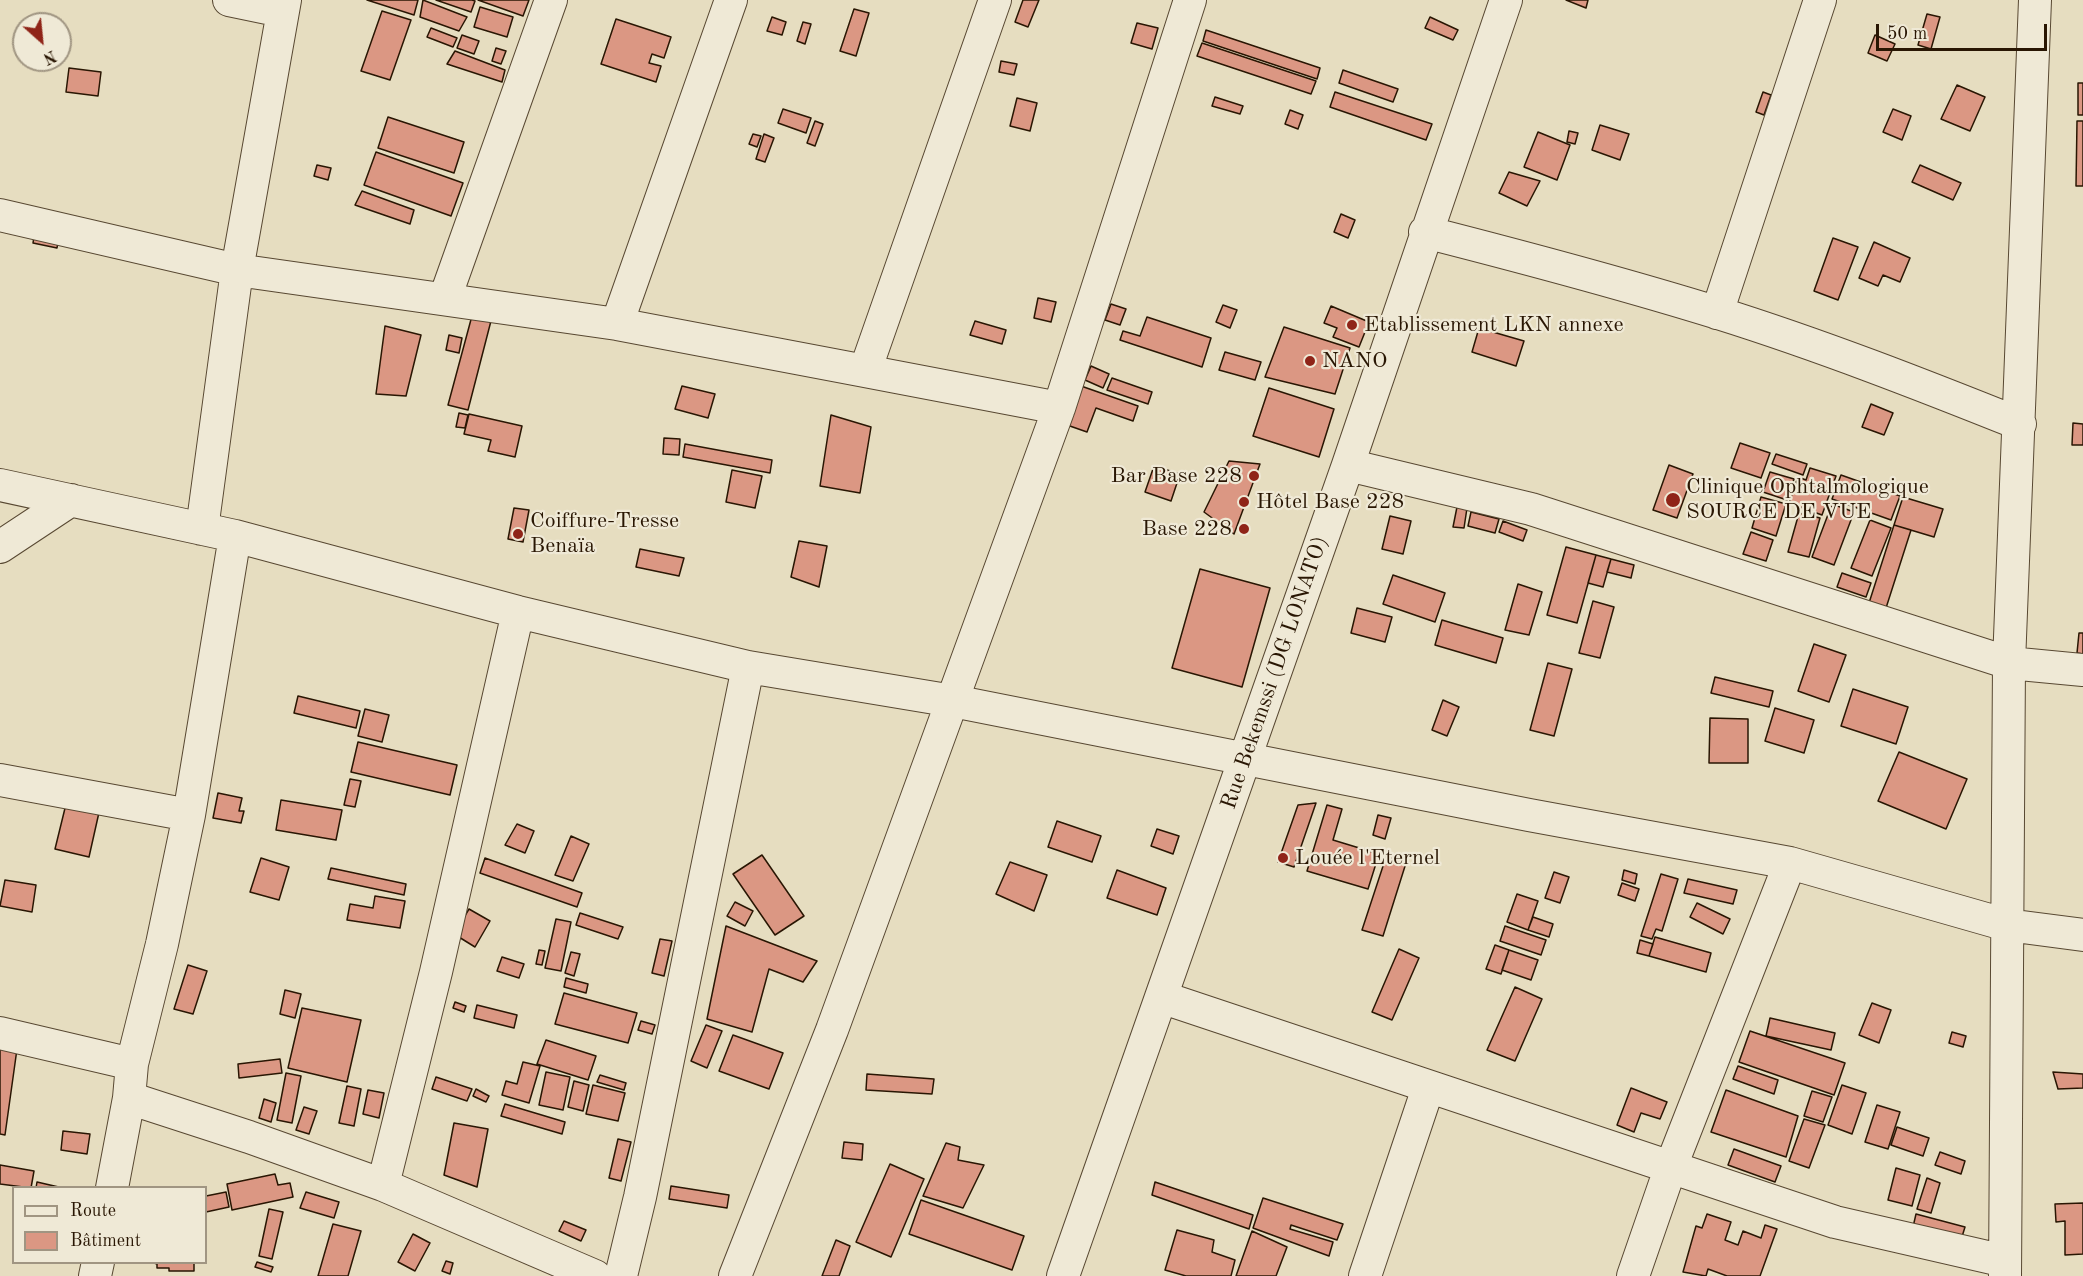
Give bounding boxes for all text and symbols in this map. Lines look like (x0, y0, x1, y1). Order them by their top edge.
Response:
north arrow (12, 12, 72, 72)
scale bar (1879, 12, 2050, 50)
text: 50 m (1887, 25, 1927, 43)
text: N (40, 46, 58, 66)
place label: Etablissement LKN annexe (1364, 312, 1624, 338)
marker: Etablissement LKN annexe (1345, 318, 1359, 332)
place label: NANO (1322, 348, 1387, 374)
marker: NANO (1303, 354, 1317, 368)
place label: Bar Base 228 (1111, 463, 1242, 489)
marker: Bar Base 228 (1247, 469, 1261, 483)
place label: Clinique Ophtalmologique SOURCE DE VUE (1686, 474, 1929, 526)
place label: Hôtel Base 228 (1256, 489, 1404, 515)
marker: Clinique Ophtalmologique SOURCE DE VUE (1664, 491, 1682, 509)
marker: Hôtel Base 228 (1237, 495, 1251, 509)
place label: Coiffure-Tresse Benaïa (530, 508, 679, 560)
place label: Base 228 (1142, 516, 1232, 542)
marker: Base 228 (1237, 522, 1251, 536)
marker: Coiffure-Tresse Benaïa (511, 527, 525, 541)
street label: Rue Bekemssi (DG LONATO) (1216, 533, 1334, 813)
place label: Louée l'Eternel (1295, 845, 1440, 871)
marker: Louée l'Eternel (1276, 851, 1290, 865)
legend (12, 1186, 207, 1264)
text: Route (70, 1202, 116, 1220)
text: Bâtiment (70, 1232, 141, 1250)

